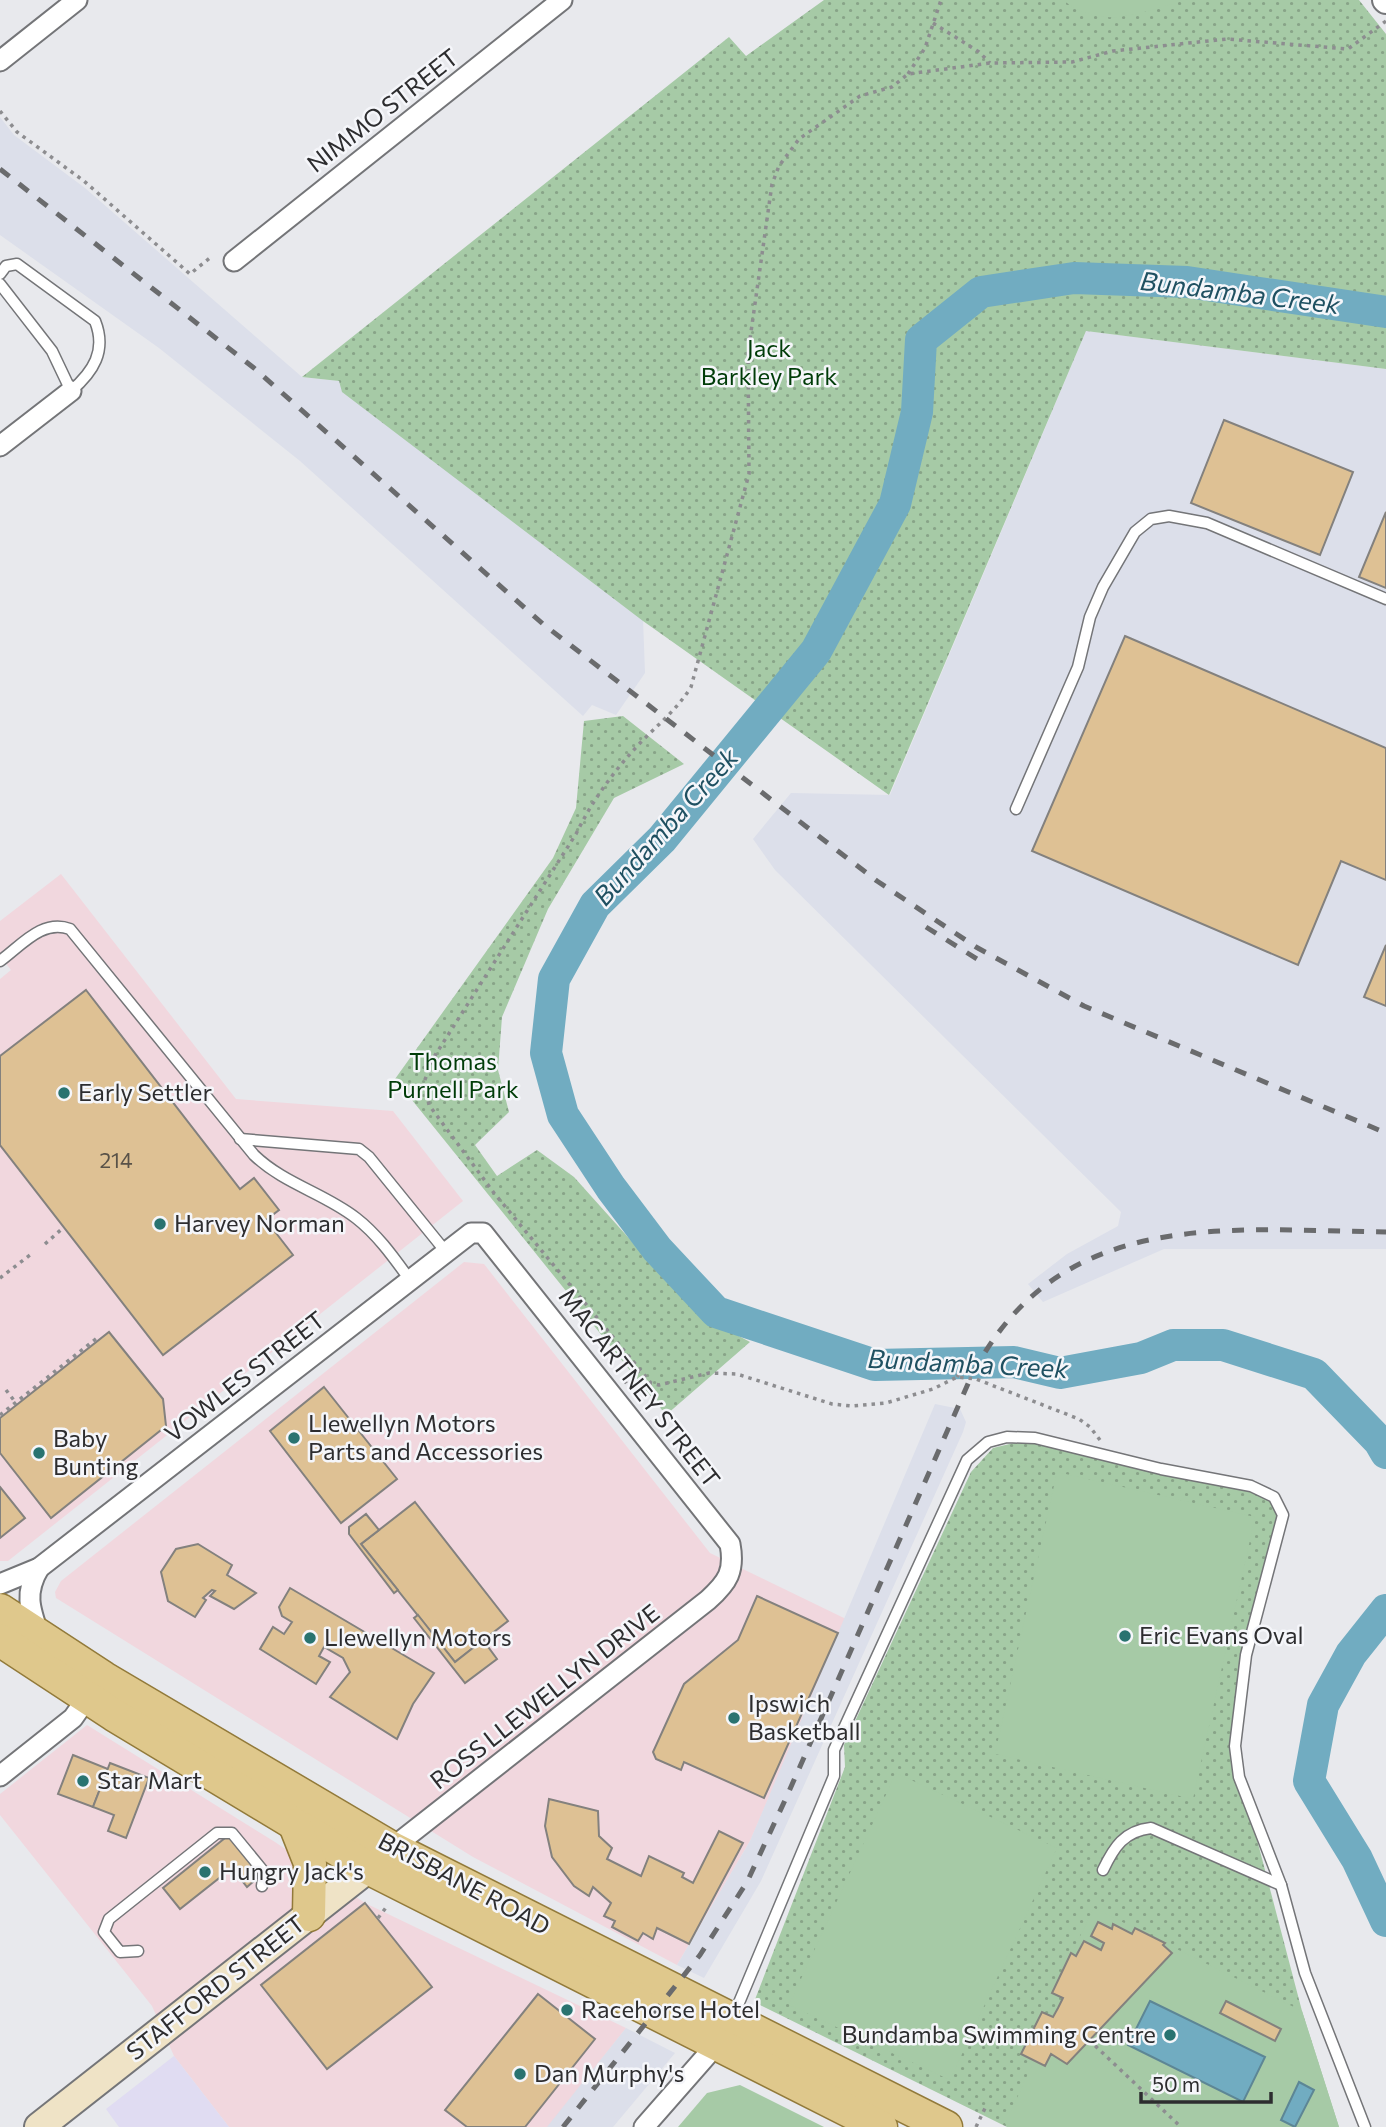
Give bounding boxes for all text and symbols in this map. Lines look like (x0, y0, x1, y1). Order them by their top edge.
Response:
street label: NIMMO STREET (301, 42, 463, 178)
water label: Bundamba Creek (1139, 264, 1343, 319)
park label: Jack Barkley Park (701, 333, 837, 390)
water label: Bundamba Creek (586, 740, 744, 911)
park label: Thomas Purnell Park (387, 1046, 519, 1103)
place label: Early Settler (78, 1077, 212, 1106)
marker: Early Settler (56, 1085, 72, 1101)
house number: 214 (99, 1147, 133, 1172)
place label: Harvey Norman (174, 1208, 345, 1237)
marker: Harvey Norman (152, 1216, 168, 1232)
street label: MACARTNEY STREET (553, 1282, 727, 1492)
street label: VOWLES STREET (158, 1304, 330, 1447)
water label: Bundamba Creek (867, 1342, 1070, 1383)
place label: Llewellyn Motors Parts and Accessories (308, 1408, 543, 1465)
place label: Baby Bunting (53, 1423, 138, 1480)
marker: Llewellyn Motors Parts and Accessories (286, 1430, 302, 1446)
marker: Baby Bunting (31, 1445, 47, 1461)
street label: ROSS LLEWELLYN DRIVE (424, 1597, 664, 1794)
place label: Eric Evans Oval (1139, 1620, 1304, 1649)
place label: Llewellyn Motors (324, 1622, 512, 1651)
marker: Eric Evans Oval (1117, 1628, 1133, 1644)
marker: Llewellyn Motors (302, 1630, 318, 1646)
place label: Ipswich Basketball (748, 1688, 861, 1745)
marker: Ipswich Basketball (726, 1710, 742, 1726)
place label: Star Mart (97, 1765, 202, 1794)
marker: Star Mart (75, 1773, 91, 1789)
street label: BRISBANE ROAD (374, 1825, 555, 1940)
place label: Hungry Jack's (219, 1856, 364, 1885)
marker: Hungry Jack's (197, 1864, 213, 1880)
street label: STAFFORD STREET (120, 1908, 310, 2065)
place label: Racehorse Hotel (581, 1994, 760, 2023)
marker: Racehorse Hotel (559, 2002, 575, 2018)
place label: Bundamba Swimming Centre (842, 2019, 1156, 2048)
marker: Bundamba Swimming Centre (1162, 2027, 1178, 2043)
place label: Dan Murphy's (534, 2058, 684, 2087)
scale bar (1141, 2060, 1270, 2104)
marker: Dan Murphy's (512, 2066, 528, 2082)
text: 50 m (1152, 2071, 1200, 2096)

